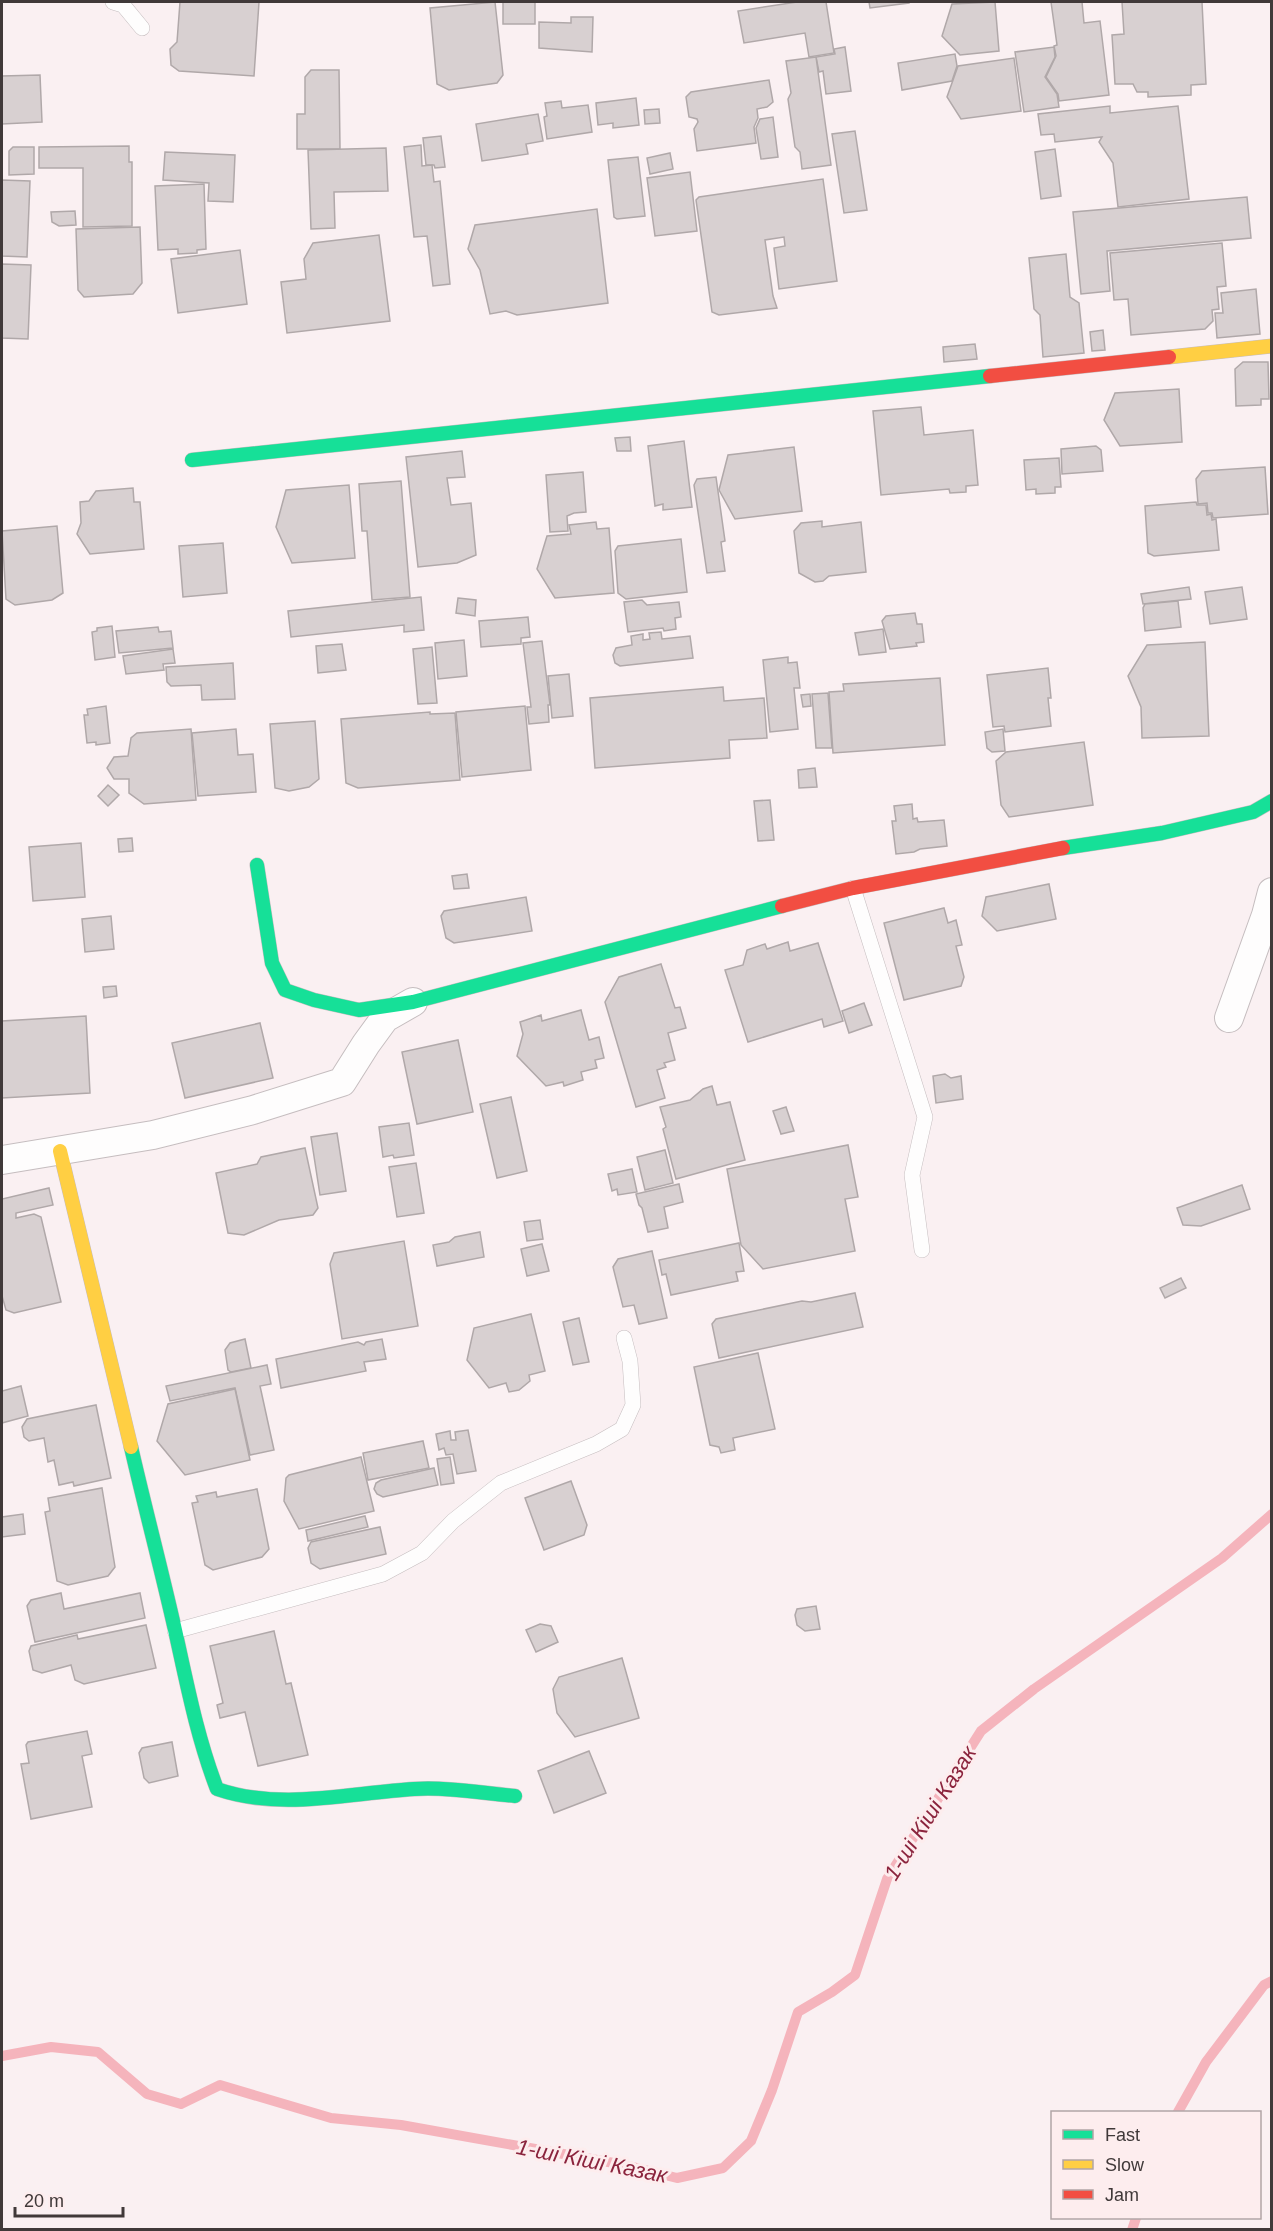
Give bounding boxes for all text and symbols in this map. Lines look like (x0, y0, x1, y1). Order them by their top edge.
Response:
water label: 1-ші Кіші Казак (879, 1740, 982, 1885)
legend (1051, 2111, 1261, 2219)
text: Fast (1105, 2125, 1140, 2145)
water label: 1-ші Кіші Казак (514, 2134, 671, 2188)
text: Slow (1105, 2155, 1145, 2175)
scale bar (15, 2180, 123, 2218)
text: Jam (1105, 2185, 1139, 2205)
text: 20 m (24, 2191, 64, 2211)

